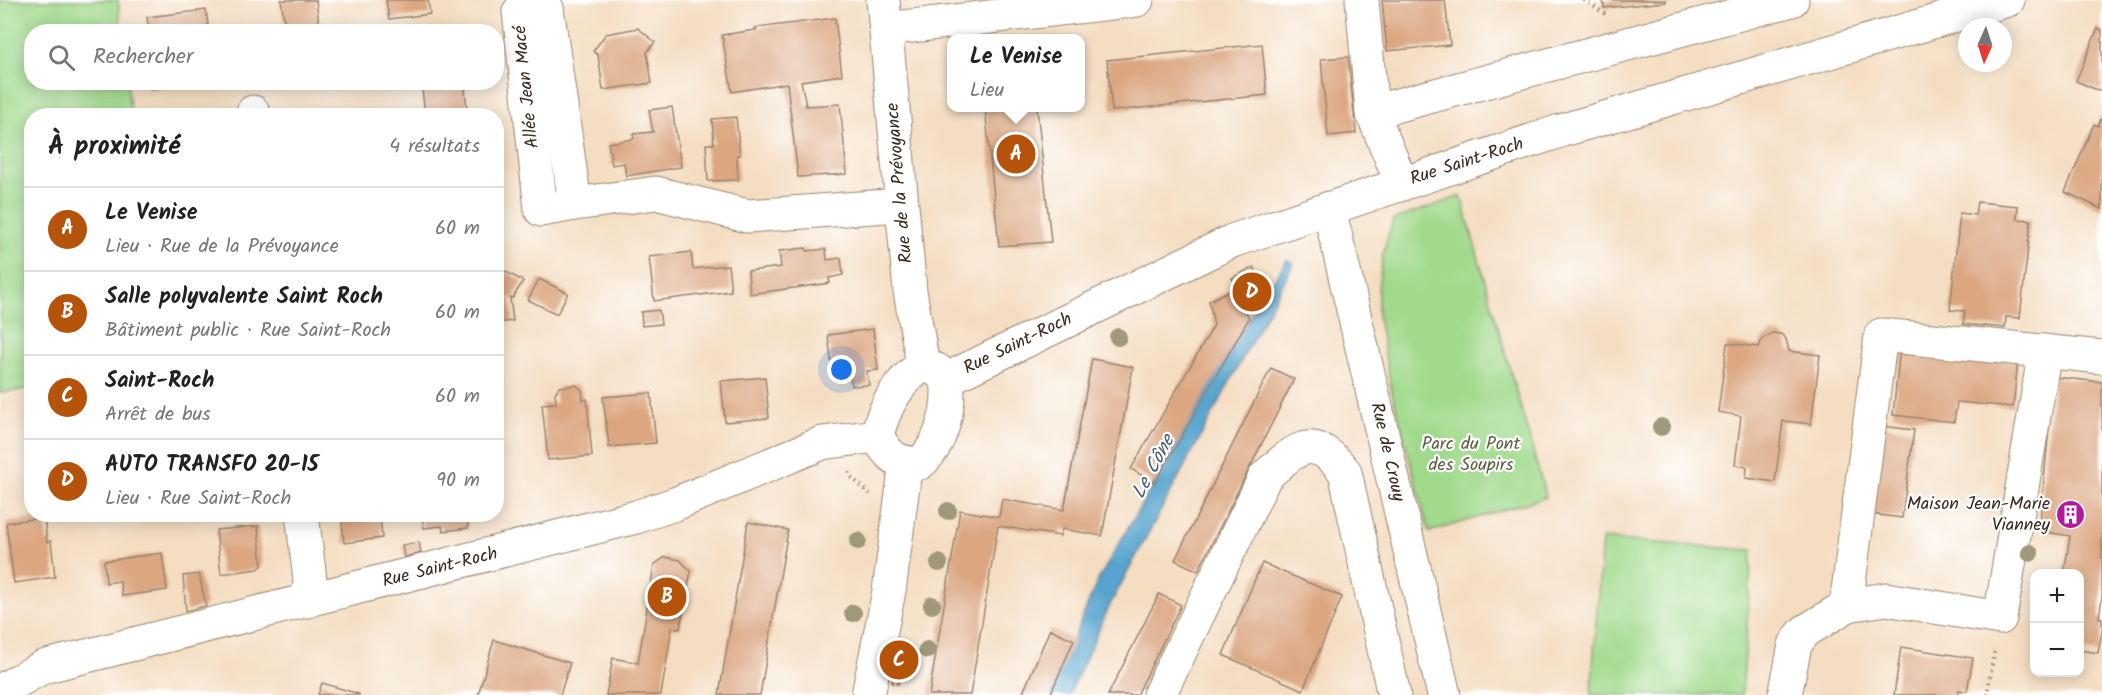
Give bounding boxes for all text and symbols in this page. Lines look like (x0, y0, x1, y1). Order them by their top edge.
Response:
north arrow (1958, 18, 2012, 72)
street label: Allée Jean Macé (506, 23, 548, 150)
search box (24, 24, 504, 90)
popup (947, 34, 1085, 112)
text: Rechercher (93, 40, 193, 75)
text: Le Venise (970, 40, 1062, 75)
icon: search (45, 41, 78, 74)
text: Lieu (970, 75, 1004, 107)
street label: Rue de la Prévoyance (879, 102, 921, 264)
text: À proximité (48, 126, 180, 168)
street label: Rue Saint-Roch (1406, 130, 1528, 194)
text: 4 résultats (389, 131, 480, 163)
pin: A (996, 132, 1036, 176)
text: Le Venise (105, 196, 198, 231)
text: A (61, 213, 74, 245)
text: 60 m (435, 213, 480, 245)
text: Lieu · Rue de la Prévoyance (105, 231, 339, 263)
pin: D (1232, 270, 1272, 314)
text: Salle polyvalente Saint Roch (105, 280, 383, 315)
text: B (61, 297, 74, 329)
text: 60 m (435, 297, 480, 329)
street label: Rue Saint-Roch (959, 305, 1077, 383)
text: Bâtiment public · Rue Saint-Roch (105, 315, 391, 347)
your location (827, 355, 856, 384)
text: Saint-Roch (105, 364, 214, 399)
text: C (61, 381, 74, 413)
text: 60 m (435, 381, 480, 413)
text: Arrêt de bus (105, 399, 211, 431)
street label: Rue de Crouy (1362, 400, 1413, 505)
water label: Le Cône (1124, 427, 1185, 505)
park label: Parc du Pont des Soupirs (1422, 430, 1521, 480)
text: AUTO TRANSFO 20-15 (105, 448, 319, 483)
text: D (61, 465, 74, 497)
text: 90 m (436, 465, 480, 497)
text: Lieu · Rue Saint-Roch (105, 483, 291, 515)
place label: Maison Jean-Marie Vianney (1907, 490, 2051, 540)
building icon: Maison Jean-Marie Vianney (2055, 498, 2087, 530)
street label: Rue Saint-Roch (379, 540, 501, 596)
map controls (2030, 569, 2084, 677)
button: + (2030, 569, 2084, 623)
pin: B (648, 574, 686, 620)
button: − (2030, 623, 2084, 677)
pin: C (880, 638, 918, 682)

